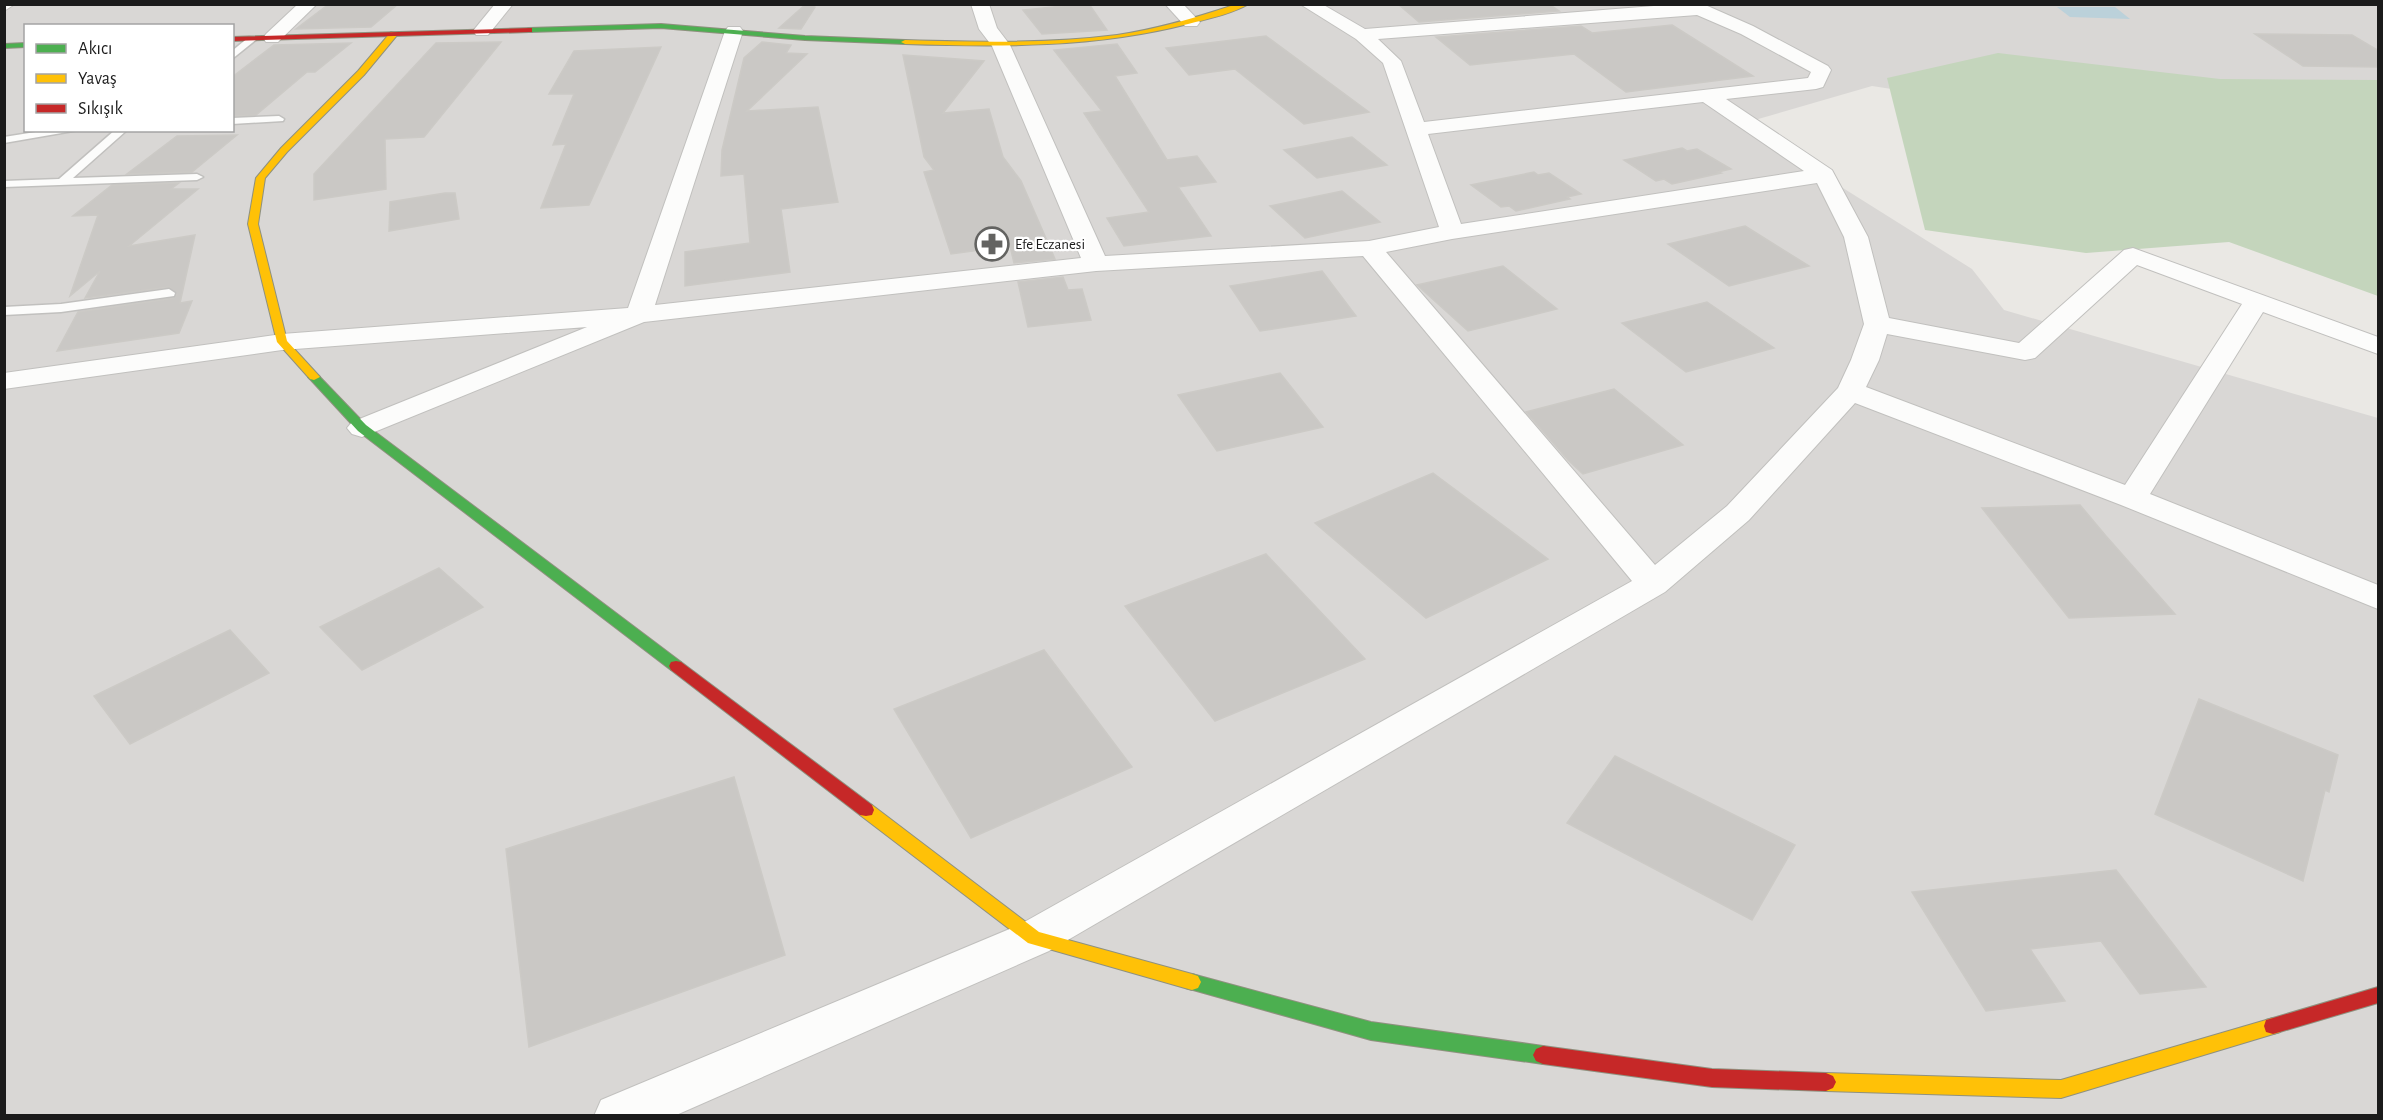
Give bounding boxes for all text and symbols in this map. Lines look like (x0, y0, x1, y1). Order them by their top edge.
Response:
legend (24, 24, 234, 132)
text: Akıcı (78, 40, 112, 58)
text: Yavaş (78, 70, 117, 88)
text: Sıkışık (78, 100, 123, 118)
pharmacy icon: Efe Eczanesi (974, 226, 1010, 262)
place label: Efe Eczanesi (1015, 237, 1085, 252)

